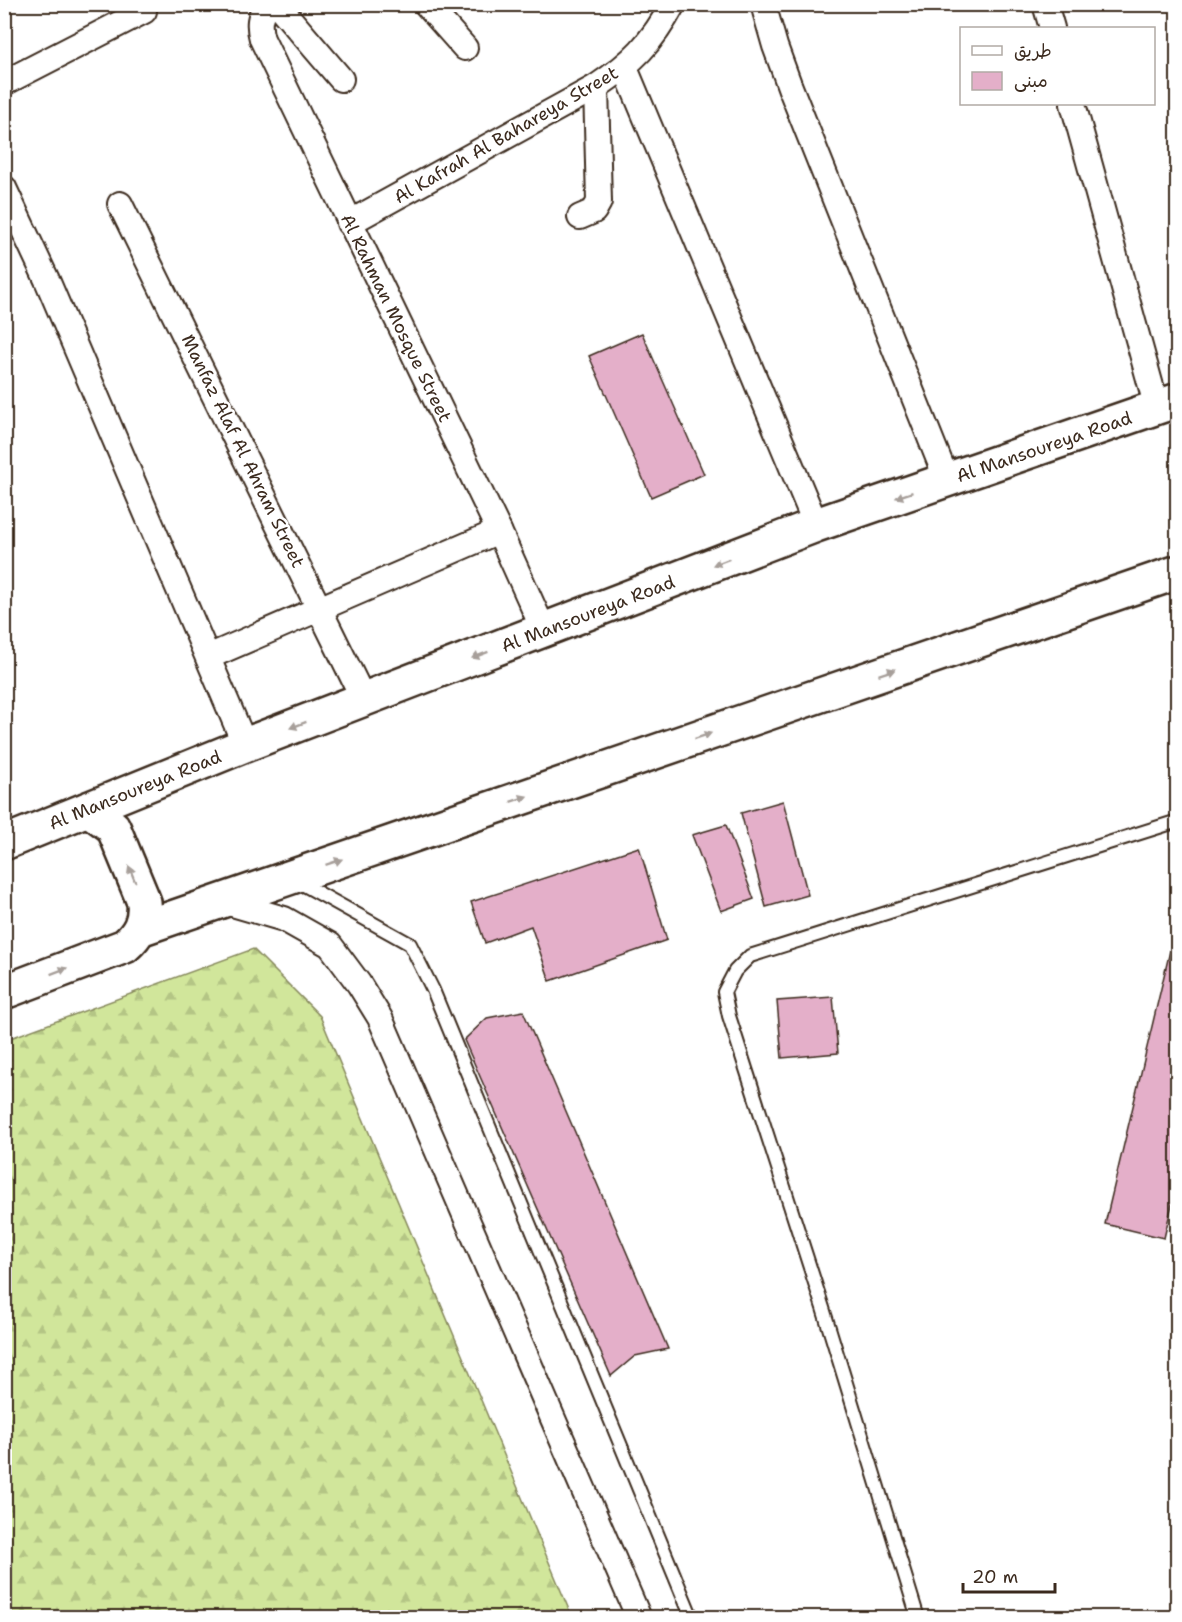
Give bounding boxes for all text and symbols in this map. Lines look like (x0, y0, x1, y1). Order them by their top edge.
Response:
legend (960, 27, 1155, 105)
text: طريق (1014, 39, 1052, 63)
street label: Al Kafrah Al Bahareya Street (390, 61, 623, 209)
text: مبنى (1014, 69, 1048, 93)
street label: Al Rahman Mosque Street (335, 210, 457, 426)
street label: Manfaz Alaf Al Ahram Street (176, 330, 310, 572)
street label: Al Mansoureya Road (953, 406, 1135, 488)
one-way arrow (895, 491, 913, 500)
one-way arrow (712, 558, 730, 567)
street label: Al Mansoureya Road (498, 570, 678, 658)
one-way arrow (471, 651, 489, 661)
one-way arrow (879, 667, 897, 677)
one-way arrow (289, 721, 307, 730)
one-way arrow (694, 730, 712, 740)
street label: Al Mansoureya Road (45, 744, 225, 836)
one-way arrow (510, 794, 528, 803)
one-way arrow (325, 857, 343, 867)
one-way arrow (127, 865, 137, 883)
one-way arrow (50, 966, 68, 976)
scale bar (963, 1556, 1054, 1594)
text: 20 m (972, 1565, 1018, 1589)

